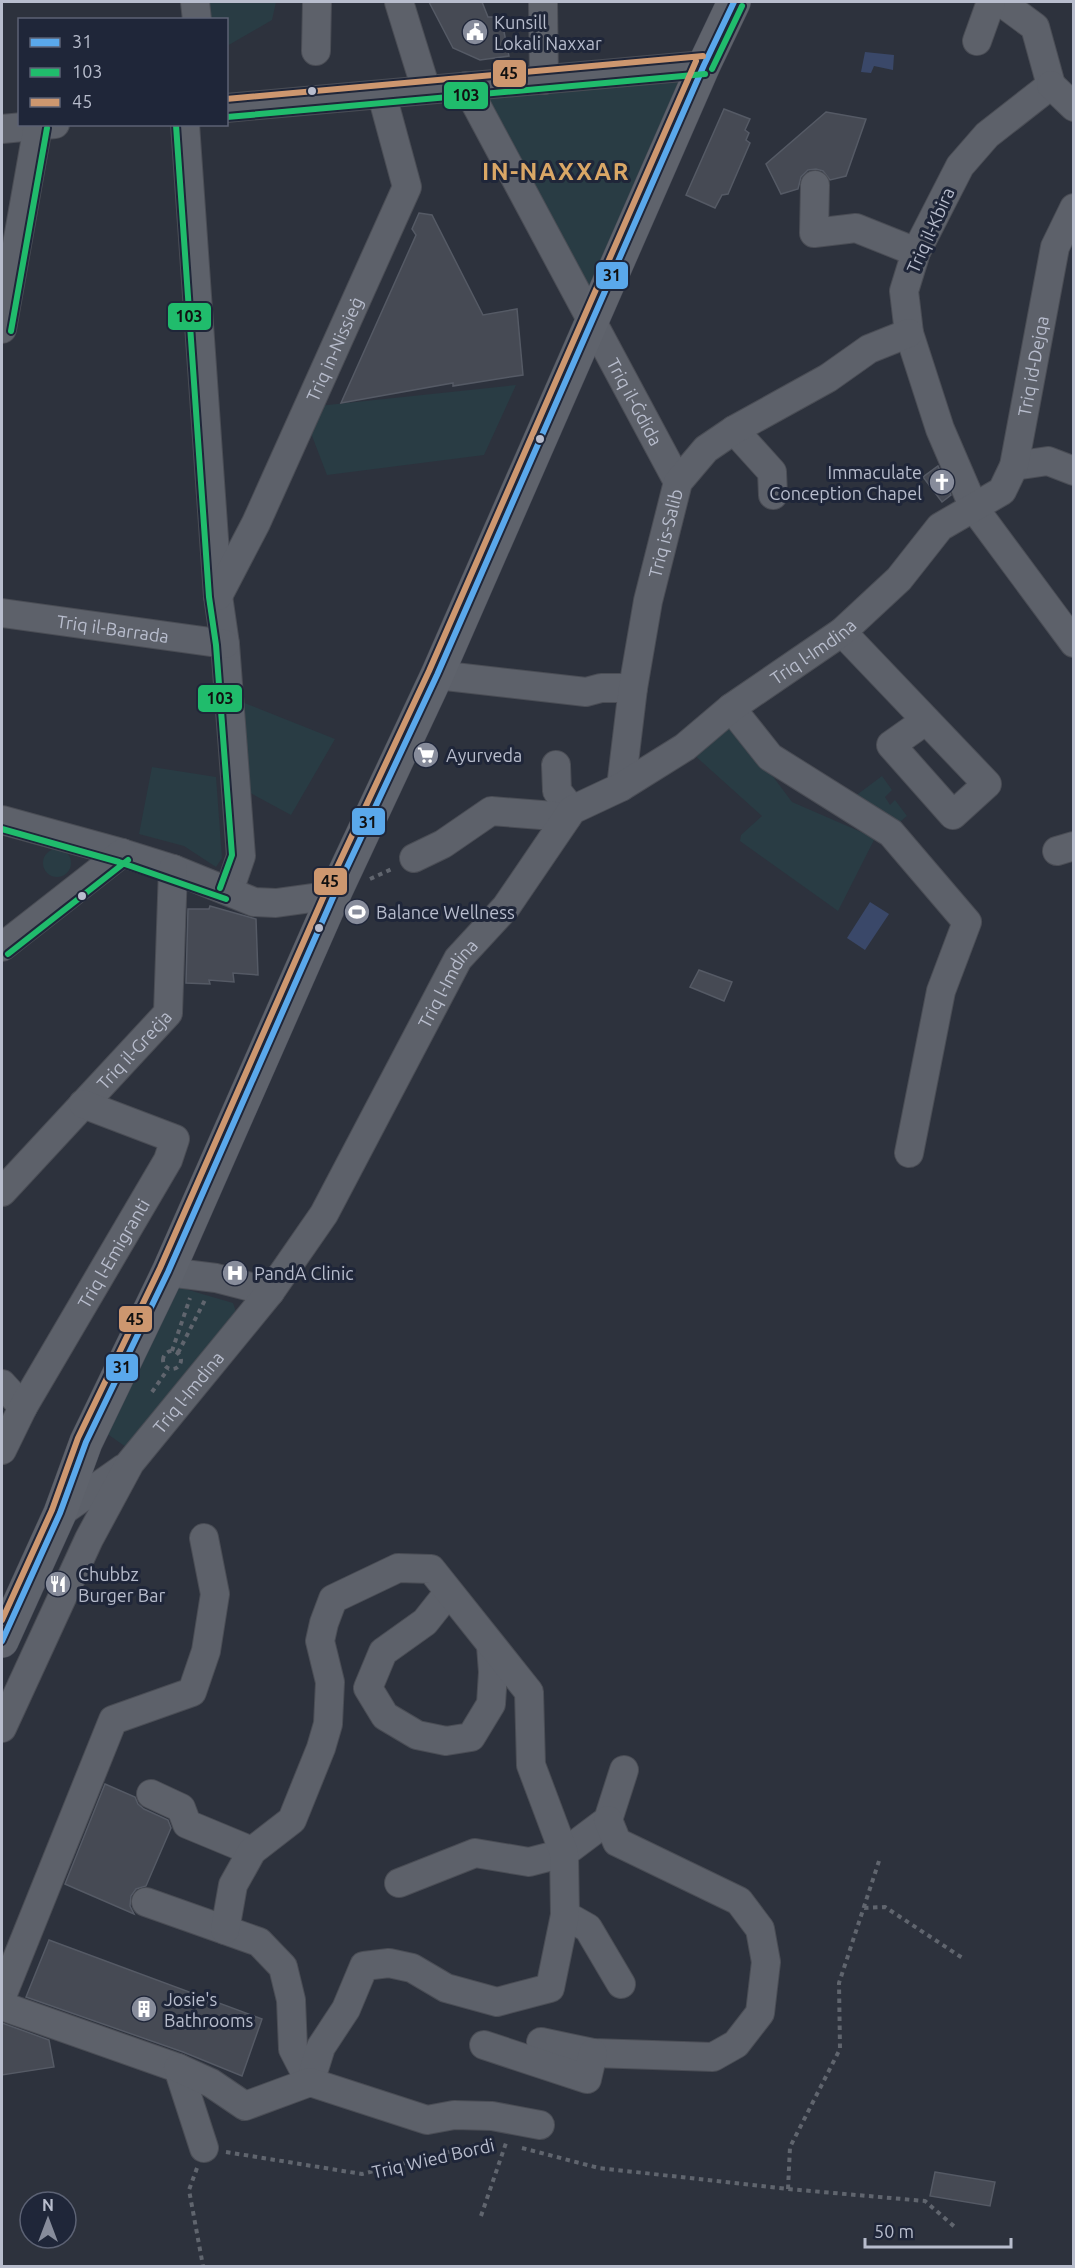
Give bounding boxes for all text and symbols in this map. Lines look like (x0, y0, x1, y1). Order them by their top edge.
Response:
place label: Kunsill Lokali Naxxar (494, 12, 602, 53)
public building icon: Kunsill Lokali Naxxar (460, 17, 490, 47)
legend (18, 18, 228, 126)
text: 31 (72, 31, 92, 51)
line badge: 45 (492, 59, 527, 88)
text: 103 (72, 61, 102, 81)
text: 45 (500, 64, 518, 82)
line badge: 103 (443, 81, 489, 110)
unlabelled marker (306, 85, 318, 97)
text: 103 (452, 86, 480, 104)
text: 45 (72, 91, 92, 111)
district label: IN-NAXXAR (482, 158, 630, 185)
street label: Triq il-Kbira (902, 184, 958, 276)
line badge: 31 (595, 261, 629, 290)
text: 31 (603, 266, 621, 284)
street label: Triq in-Nissieġ (302, 294, 366, 405)
line badge: 103 (167, 302, 212, 331)
text: 103 (175, 307, 203, 325)
street label: Triq id-Dejqa (1013, 314, 1052, 418)
street label: Triq il-Ġdida (603, 354, 666, 449)
unlabelled marker (534, 433, 546, 445)
place label: Immaculate Conception Chapel (769, 462, 922, 503)
church icon: Immaculate Conception Chapel (927, 467, 957, 497)
street label: Triq is-Salib (644, 487, 686, 580)
street label: Triq il-Barrada (56, 611, 170, 646)
street label: Triq l-Imdina (766, 614, 860, 688)
line badge: 103 (197, 684, 243, 713)
text: 103 (206, 689, 234, 707)
supermarket icon: Ayurveda (411, 740, 441, 770)
place label: Ayurveda (446, 745, 522, 765)
line badge: 31 (351, 807, 386, 836)
text: 31 (359, 813, 377, 831)
line badge: 45 (313, 867, 348, 896)
text: 45 (321, 872, 339, 890)
unlabelled marker (76, 890, 88, 902)
sports icon: Balance Wellness (342, 897, 372, 927)
place label: Balance Wellness (376, 902, 515, 922)
unlabelled marker (313, 922, 325, 934)
street label: Triq l-Imdina (414, 935, 481, 1031)
street label: Triq il-Greċja (92, 1006, 175, 1093)
street label: Triq l-Emigranti (73, 1195, 153, 1312)
hospital icon: PandA Clinic (220, 1258, 250, 1288)
place label: PandA Clinic (254, 1263, 354, 1283)
line badge: 45 (118, 1305, 153, 1333)
text: 45 (126, 1310, 144, 1328)
street label: Triq l-Imdina (149, 1347, 227, 1437)
line badge: 31 (105, 1353, 139, 1382)
text: 31 (113, 1358, 131, 1376)
place label: Chubbz Burger Bar (78, 1564, 165, 1605)
restaurant icon: Chubbz Burger Bar (43, 1569, 73, 1599)
place label: Josie's Bathrooms (164, 1989, 253, 2030)
building icon: Josie's Bathrooms (129, 1994, 159, 2024)
street label: Triq Wied Bordi (370, 2134, 496, 2182)
north arrow (18, 2190, 78, 2250)
text: N (42, 2196, 54, 2214)
scale bar (865, 2211, 1010, 2249)
text: 50 m (874, 2221, 914, 2241)

